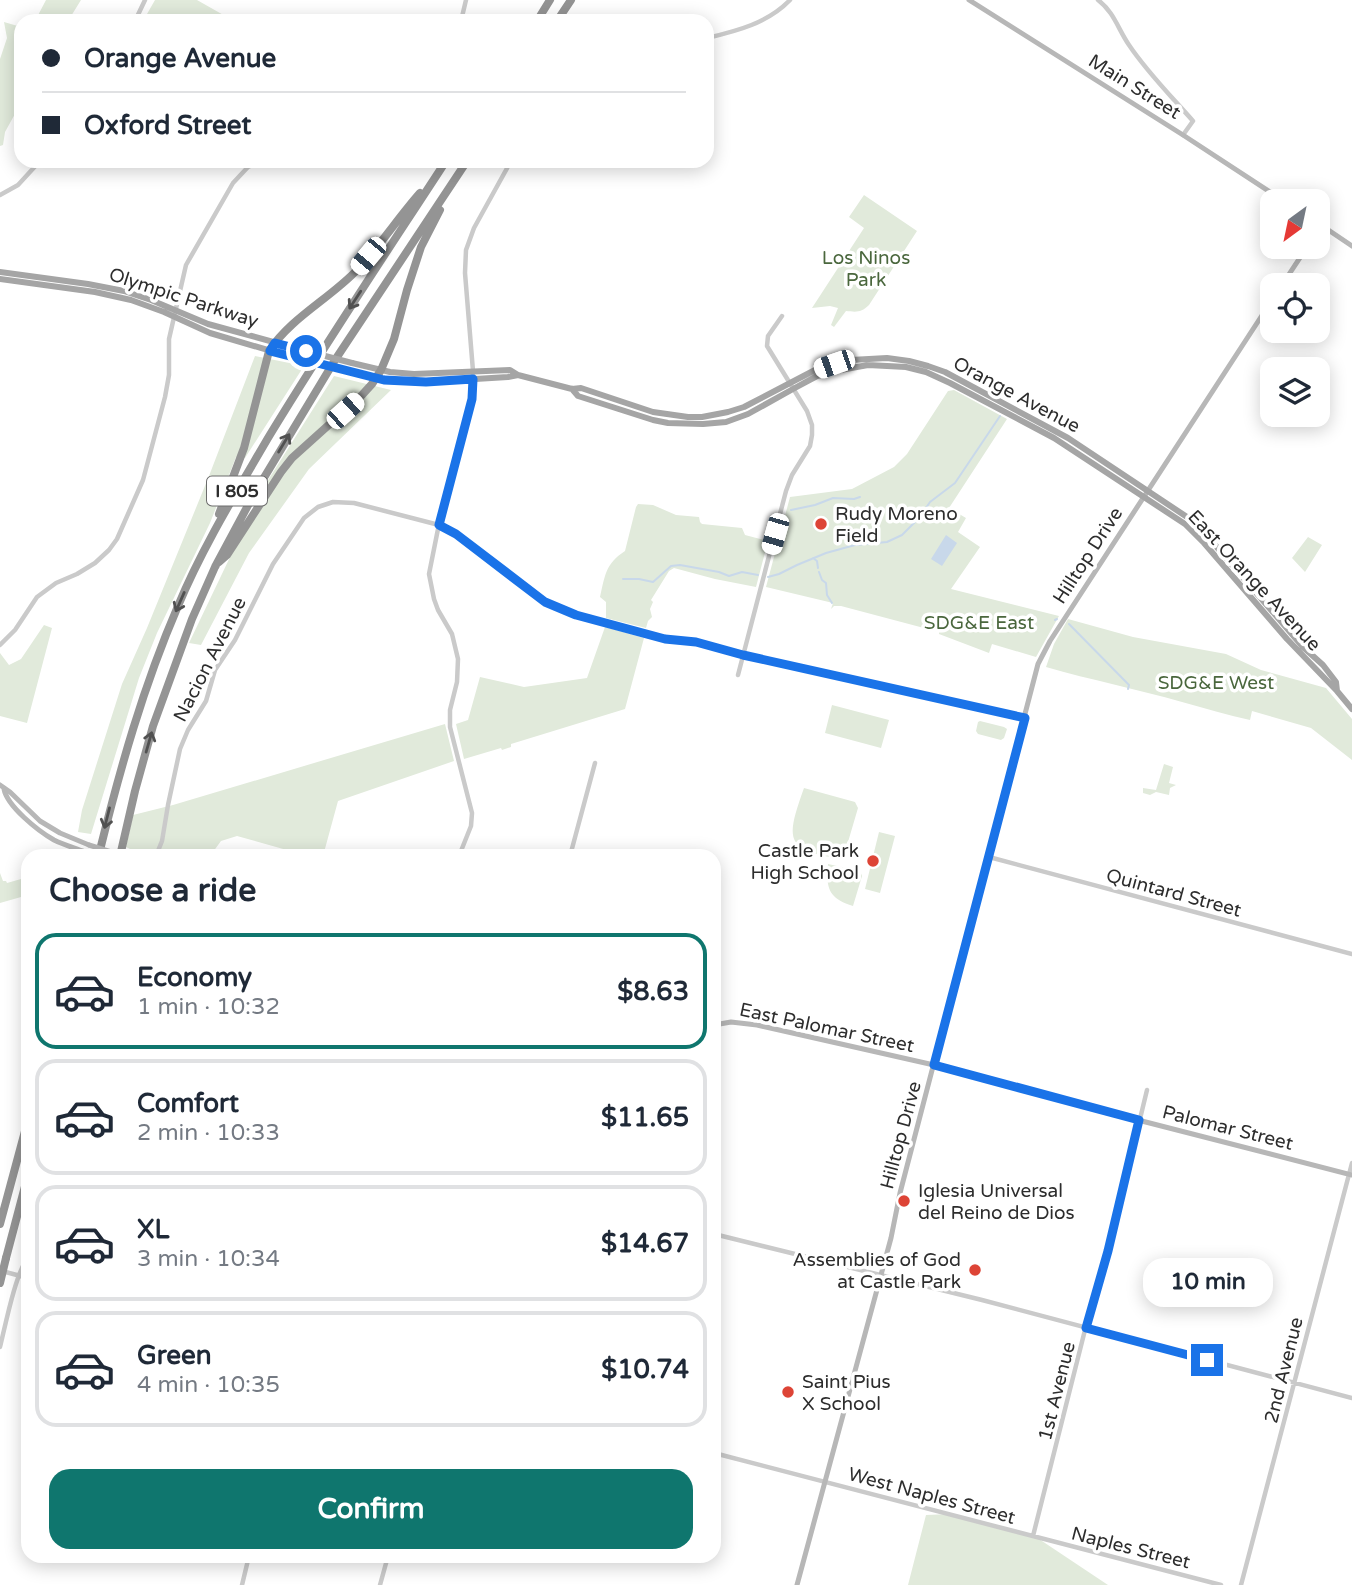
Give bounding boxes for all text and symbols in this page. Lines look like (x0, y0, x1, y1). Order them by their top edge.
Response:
text: Orange Avenue (84, 43, 276, 74)
street label: Main Street (1084, 50, 1185, 124)
text: Oxford Street (84, 110, 251, 141)
north arrow (1260, 189, 1330, 259)
map controls (1260, 189, 1330, 427)
car (347, 233, 390, 279)
park label: Los Ninos Park (822, 247, 910, 291)
street label: Olympic Parkway (106, 263, 261, 332)
button: locate (1260, 273, 1330, 343)
one-way arrow (347, 290, 362, 309)
route start (290, 335, 322, 367)
car (811, 347, 858, 381)
street label: Orange Avenue (949, 352, 1084, 438)
button: layers (1260, 357, 1330, 427)
car (323, 389, 368, 433)
one-way arrow (278, 434, 292, 454)
road number: I 805 (207, 476, 267, 505)
place label: Rudy Moreno Field (835, 503, 958, 547)
street label: Hilltop Drive (1048, 503, 1127, 608)
street label: East Orange Avenue (1183, 506, 1325, 656)
car (760, 511, 791, 557)
marker: Rudy Moreno Field (813, 516, 829, 532)
one-way arrow (173, 591, 186, 613)
street label: Nacion Avenue (169, 593, 251, 725)
park label: SDG&E East (924, 612, 1034, 634)
park label: SDG&E West (1158, 672, 1274, 694)
one-way arrow (143, 731, 156, 753)
one-way arrow (100, 806, 113, 829)
place label: Castle Park High School (750, 840, 859, 884)
marker: Castle Park High School (865, 853, 881, 869)
street label: Quintard Street (1104, 864, 1244, 922)
text: Choose a ride (49, 872, 256, 910)
icon: car (53, 960, 116, 1023)
text: Economy (137, 962, 252, 993)
text: $8.63 (617, 976, 689, 1007)
text: 1 min · 10:32 (137, 993, 280, 1021)
street label: East Palomar Street (738, 999, 916, 1057)
street label: Hilltop Drive (876, 1079, 926, 1192)
icon: car (53, 1086, 116, 1149)
text: Comfort (137, 1088, 239, 1119)
street label: Palomar Street (1160, 1101, 1295, 1155)
text: $11.65 (601, 1102, 689, 1133)
text: 2 min · 10:33 (137, 1119, 280, 1147)
place label: Iglesia Universal del Reino de Dios (918, 1180, 1075, 1224)
marker: Iglesia Universal del Reino de Dios (896, 1193, 912, 1209)
icon: car (53, 1212, 116, 1275)
text: XL (137, 1214, 169, 1245)
text: $14.67 (601, 1228, 689, 1259)
text: 3 min · 10:34 (137, 1245, 280, 1273)
place label: Assemblies of God at Castle Park (793, 1249, 961, 1293)
callout: 10 min (1142, 1258, 1272, 1308)
marker: Assemblies of God at Castle Park (967, 1262, 983, 1278)
text: 10 min (1170, 1268, 1246, 1296)
street label: 2nd Avenue (1260, 1315, 1308, 1426)
icon: car (53, 1338, 116, 1401)
street label: 1st Avenue (1034, 1339, 1080, 1443)
text: Green (137, 1340, 212, 1371)
route end (1191, 1344, 1223, 1376)
text: $10.74 (601, 1354, 689, 1385)
text: 4 min · 10:35 (137, 1371, 280, 1399)
place label: Saint Pius X School (802, 1371, 891, 1415)
marker: Saint Pius X School (780, 1384, 796, 1400)
street label: West Naples Street (846, 1463, 1018, 1529)
button: Confirm (49, 1469, 693, 1549)
street label: Naples Street (1069, 1523, 1193, 1573)

